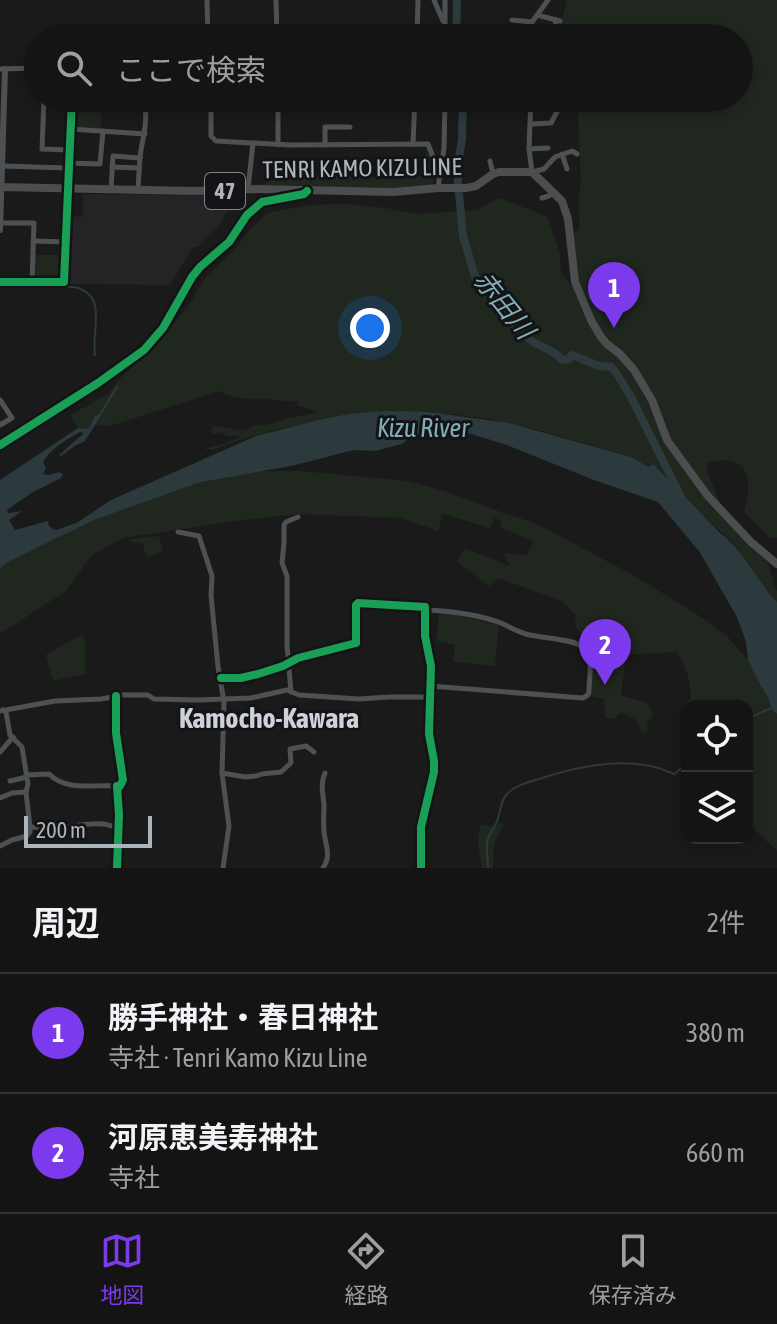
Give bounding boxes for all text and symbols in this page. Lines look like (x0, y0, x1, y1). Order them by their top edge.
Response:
search box (24, 24, 753, 112)
icon: search (52, 46, 96, 90)
text: ここで検索 (116, 53, 266, 87)
street label: TENRI KAMO KIZU LINE (262, 153, 462, 183)
road number: 47 (205, 173, 245, 209)
pin: 1 (588, 262, 640, 328)
water label: 赤田川 (468, 265, 542, 347)
your location (350, 308, 390, 348)
water label: Kizu River (377, 413, 470, 443)
pin: 2 (579, 619, 631, 685)
map controls (681, 700, 753, 844)
button: locate (681, 700, 753, 772)
district label: Kamocho-Kawara (179, 702, 359, 734)
button: layers (681, 772, 753, 844)
scale bar (24, 812, 152, 848)
text: 200 m (36, 817, 86, 843)
text: 周辺 (32, 903, 100, 942)
text: 2件 (707, 908, 745, 938)
text: 勝手神社・春日神社 (108, 1000, 378, 1034)
text: 1 (52, 1018, 64, 1048)
text: 380 m (686, 1018, 745, 1048)
text: 寺社 · Tenri Kamo Kizu Line (108, 1043, 368, 1073)
text: 河原恵美寿神社 (108, 1120, 318, 1154)
text: 2 (52, 1138, 64, 1168)
text: 660 m (686, 1138, 745, 1168)
text: 寺社 (108, 1163, 160, 1193)
tab: 地図 (100, 1229, 144, 1309)
tab: 経路 (344, 1229, 389, 1309)
tab: 保存済み (589, 1229, 677, 1309)

